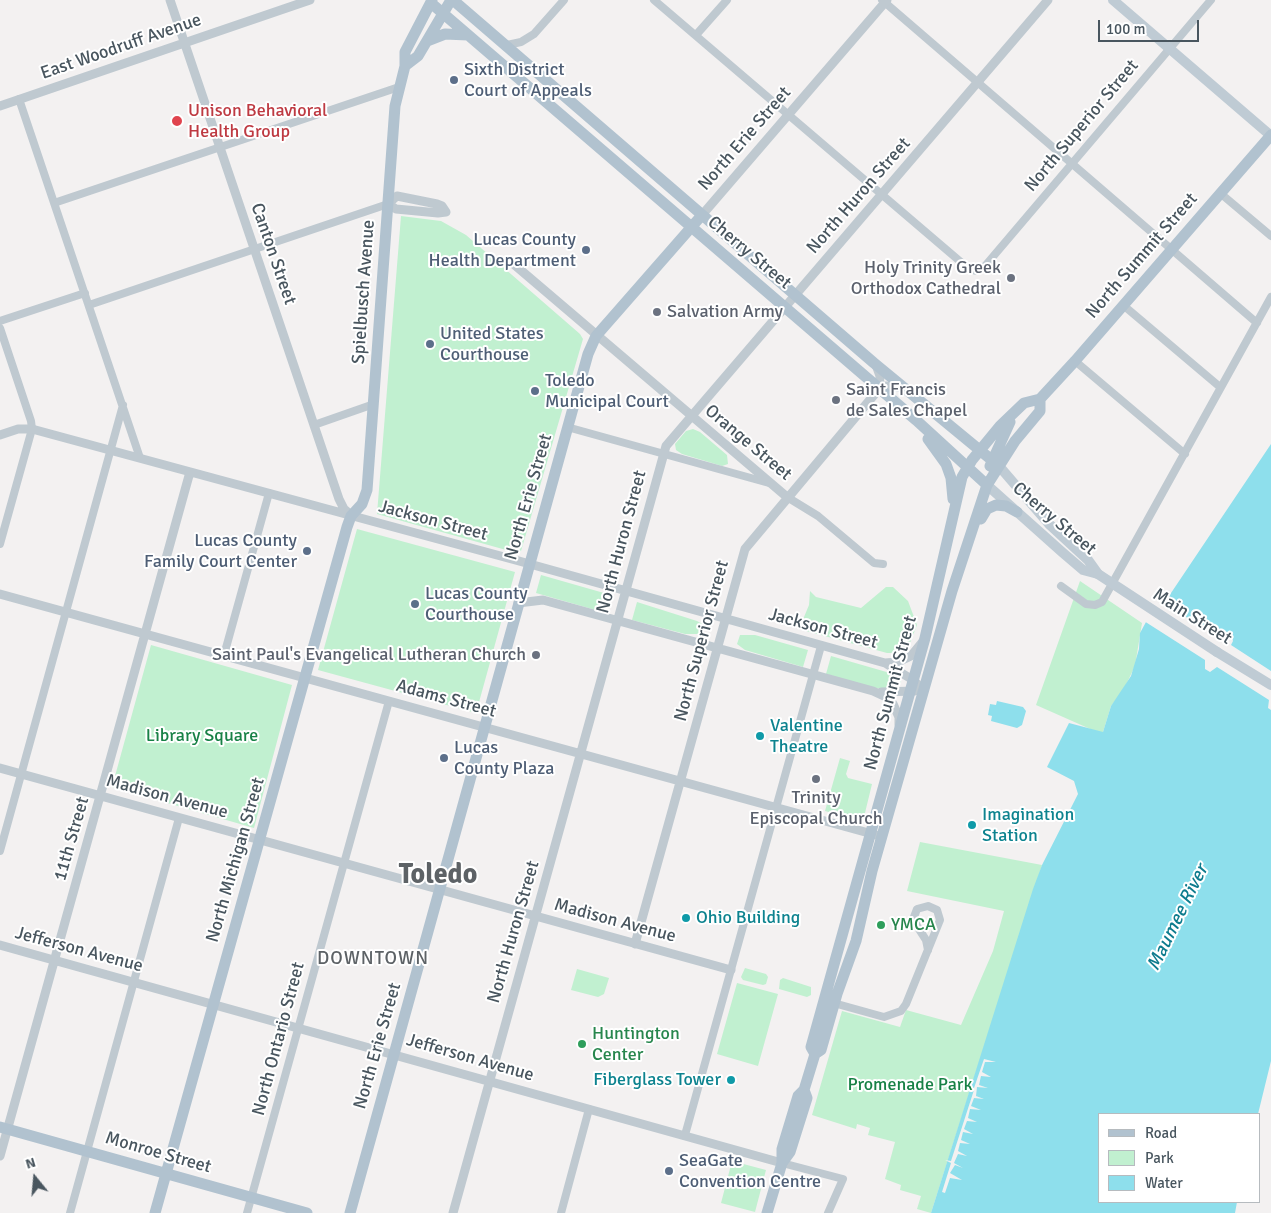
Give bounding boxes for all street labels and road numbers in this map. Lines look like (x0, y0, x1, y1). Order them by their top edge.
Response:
street label: East Woodruff Avenue (38, 9, 204, 85)
street label: North Superior Street (1020, 56, 1144, 196)
street label: North Erie Street (694, 83, 796, 195)
street label: North Huron Street (803, 133, 915, 259)
street label: North Summit Street (1082, 189, 1202, 323)
street label: Canton Street (246, 200, 300, 308)
street label: Cherry Street (703, 212, 795, 294)
street label: Spielbusch Avenue (348, 219, 380, 365)
street label: Orange Street (700, 400, 796, 486)
street label: North Erie Street (501, 431, 557, 563)
street label: North Huron Street (593, 468, 651, 616)
street label: Cherry Street (1008, 478, 1100, 560)
street label: Jackson Street (376, 496, 490, 546)
street label: North Superior Street (670, 558, 734, 724)
street label: Main Street (1148, 584, 1236, 650)
street label: Jackson Street (766, 604, 880, 654)
street label: North Summit Street (860, 613, 922, 773)
street label: Adams Street (394, 675, 498, 723)
street label: Madison Avenue (104, 770, 230, 824)
street label: North Michigan Street (202, 775, 270, 945)
street label: 11th Street (50, 794, 94, 884)
street label: North Huron Street (483, 858, 545, 1006)
street label: Madison Avenue (552, 894, 678, 948)
street label: Jefferson Avenue (13, 923, 145, 977)
street label: North Ontario Street (248, 960, 310, 1118)
street label: North Erie Street (350, 980, 406, 1112)
street label: Jefferson Avenue (404, 1030, 536, 1086)
street label: Monroe Street (103, 1128, 213, 1178)

